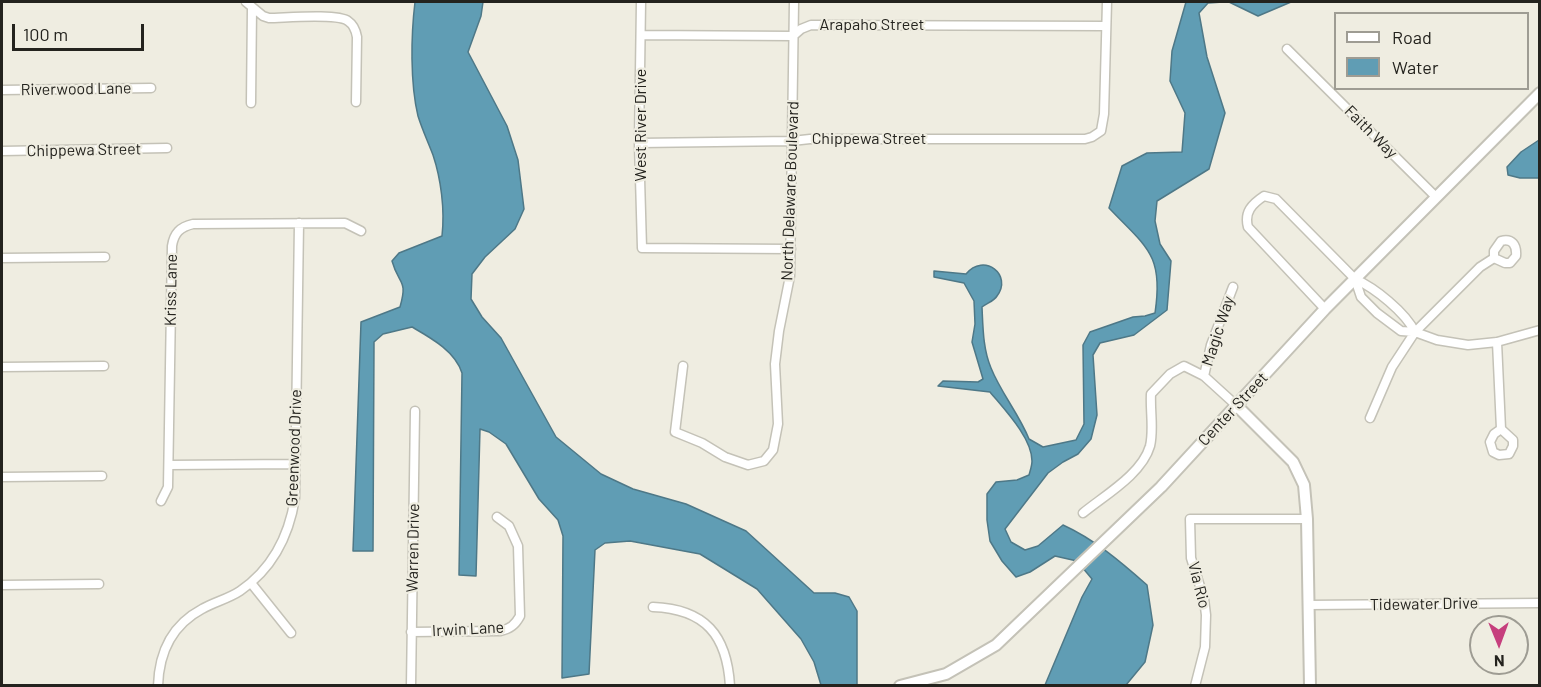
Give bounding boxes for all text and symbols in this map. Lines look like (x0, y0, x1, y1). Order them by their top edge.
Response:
scale bar (15, 12, 147, 50)
legend (1334, 12, 1529, 90)
street label: Arapaho Street (820, 15, 924, 35)
text: 100 m (23, 23, 68, 45)
text: Road (1392, 26, 1432, 48)
text: Water (1392, 56, 1439, 78)
street label: West River Drive (631, 69, 651, 181)
street label: Riverwood Lane (20, 78, 132, 100)
street label: North Delaware Boulevard (777, 101, 803, 281)
street label: Faith Way (1340, 101, 1402, 163)
street label: Chippewa Street (812, 129, 926, 149)
street label: Chippewa Street (26, 139, 142, 161)
street label: Kriss Lane (161, 254, 181, 326)
street label: Magic Way (1198, 294, 1238, 368)
street label: Center Street (1194, 368, 1272, 450)
street label: Greenwood Drive (282, 389, 306, 507)
street label: Warren Drive (403, 503, 423, 593)
street label: Via Rio (1184, 560, 1214, 610)
street label: Tidewater Drive (1370, 593, 1478, 615)
north arrow (1469, 615, 1529, 675)
street label: Irwin Lane (431, 618, 505, 640)
text: N (1494, 652, 1505, 671)

